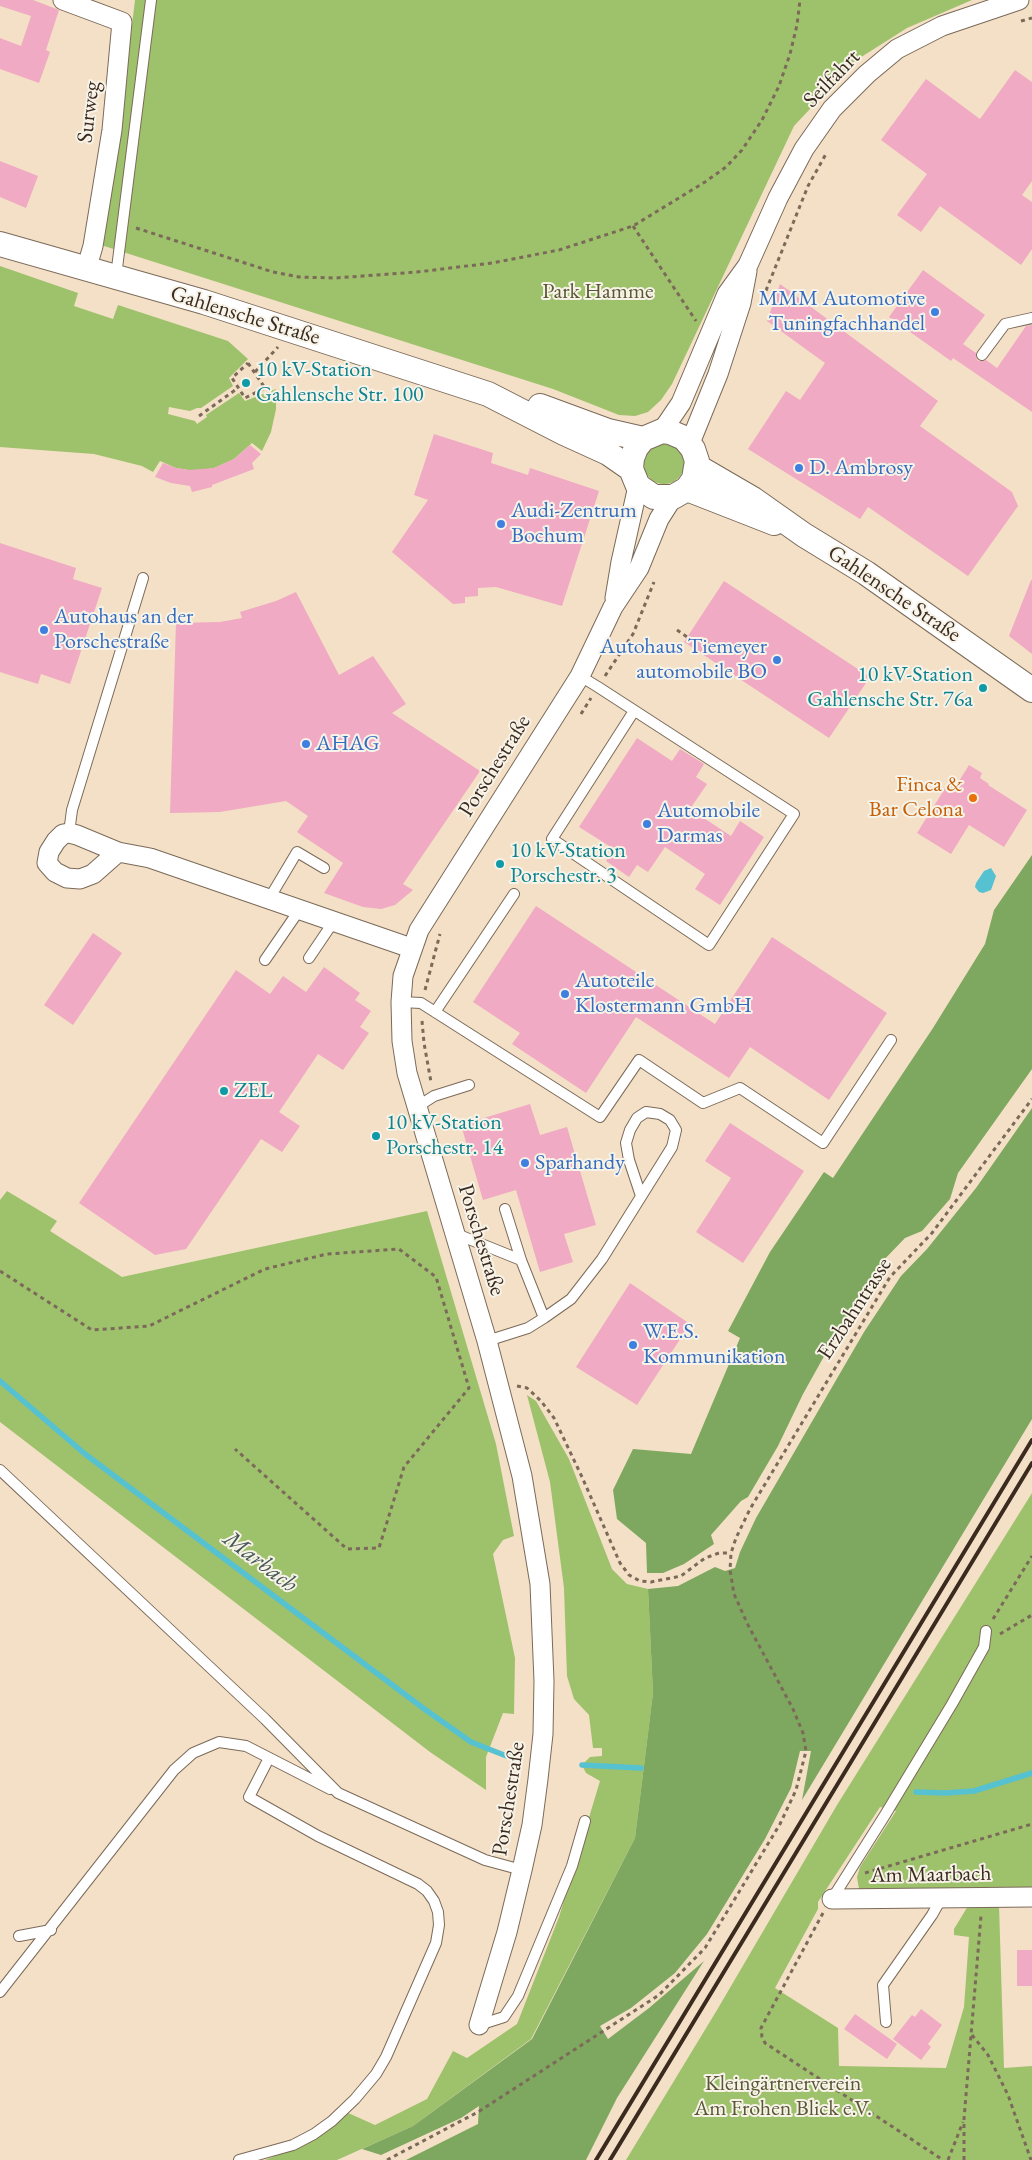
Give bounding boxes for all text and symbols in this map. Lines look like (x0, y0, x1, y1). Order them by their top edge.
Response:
street label: Seilfahrt (798, 45, 866, 113)
street label: Surweg (72, 80, 106, 144)
park label: Park Hamme (542, 279, 654, 305)
street label: Gahlensche Straße (167, 281, 323, 351)
place label: MMM Automotive Tuningfachhandel (759, 286, 925, 338)
marker: MMM Automotive Tuningfachhandel (929, 306, 941, 318)
place label: 10 kV-Station Gahlensche Str. 100 (256, 357, 424, 408)
marker: 10 kV-Station Gahlensche Str. 100 (240, 377, 252, 389)
place label: D. Ambrosy (809, 455, 913, 481)
marker: D. Ambrosy (793, 462, 805, 474)
place label: Audi-Zentrum Bochum (511, 498, 637, 550)
marker: Audi-Zentrum Bochum (495, 518, 507, 530)
street label: Gahlensche Straße (822, 540, 966, 648)
place label: Autohaus an der Porschestraße (54, 604, 193, 656)
marker: Autohaus an der Porschestraße (38, 624, 50, 636)
place label: Autohaus Tiemeyer automobile BO (600, 634, 767, 686)
marker: Autohaus Tiemeyer automobile BO (771, 654, 783, 666)
place label: 10 kV-Station Gahlensche Str. 76a (807, 662, 973, 714)
marker: 10 kV-Station Gahlensche Str. 76a (977, 682, 989, 694)
street label: Porschestraße (453, 710, 537, 822)
place label: AHAG (316, 731, 380, 757)
marker: AHAG (300, 738, 312, 750)
place label: Finca & Bar Celona (869, 772, 963, 824)
marker: Finca & Bar Celona (967, 792, 979, 804)
place label: Automobile Darmas (657, 798, 760, 849)
marker: Automobile Darmas (641, 818, 653, 830)
place label: 10 kV-Station Porschestr. 3 (510, 838, 626, 889)
marker: 10 kV-Station Porschestr. 3 (494, 858, 506, 870)
place label: Autoteile Klostermann GmbH (575, 968, 752, 1019)
marker: Autoteile Klostermann GmbH (559, 988, 571, 1000)
place label: ZEL (234, 1078, 273, 1104)
marker: ZEL (218, 1085, 230, 1097)
place label: 10 kV-Station Porschestr. 14 (386, 1110, 503, 1162)
marker: 10 kV-Station Porschestr. 14 (370, 1130, 382, 1142)
place label: Sparhandy (535, 1150, 625, 1176)
marker: Sparhandy (519, 1157, 531, 1169)
street label: Porschestraße (452, 1181, 510, 1299)
street label: Erzbahntrasse (812, 1253, 898, 1365)
place label: W.E.S. Kommunikation (643, 1319, 786, 1370)
marker: W.E.S. Kommunikation (627, 1339, 639, 1351)
water label: Marbach (217, 1525, 303, 1599)
street label: Porschestraße (487, 1740, 531, 1858)
street label: Am Maarbach (870, 1861, 992, 1889)
park label: Kleingärtnerverein Am Frohen Blick e.V. (694, 2071, 872, 2122)

